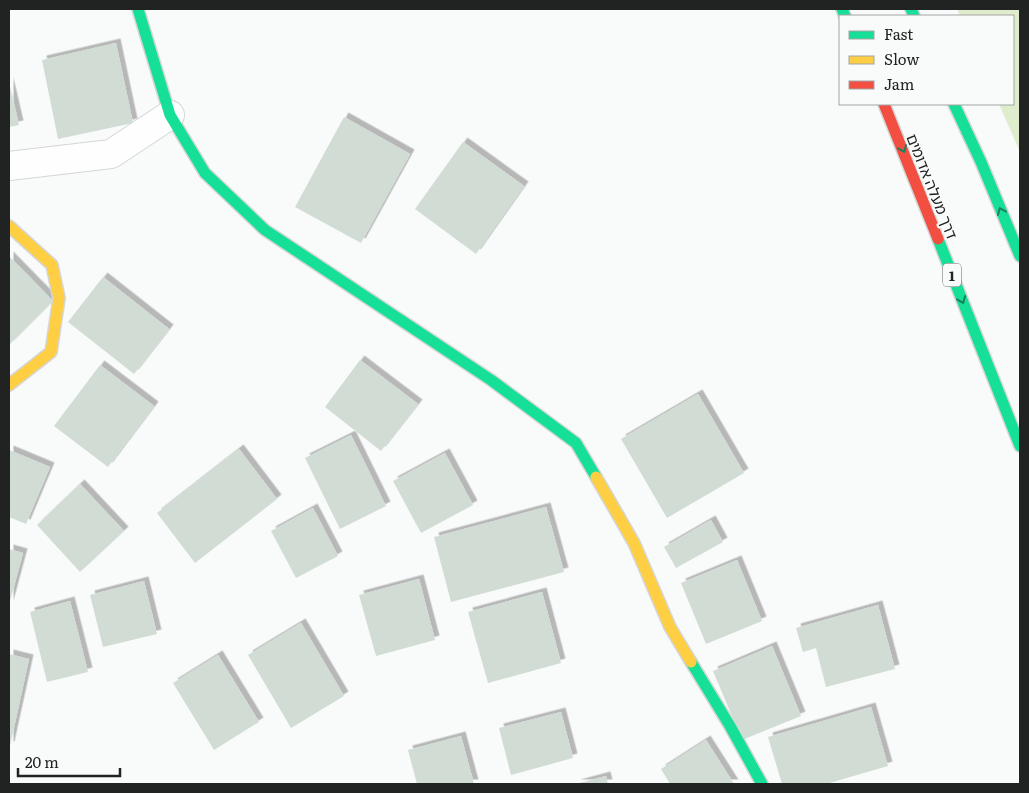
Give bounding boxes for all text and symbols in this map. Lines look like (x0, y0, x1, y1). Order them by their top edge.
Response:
legend (839, 15, 1014, 105)
text: Fast (884, 22, 913, 45)
text: Slow (884, 47, 919, 70)
text: Jam (884, 72, 915, 95)
street label: דרך מעלה אדומים (901, 130, 965, 242)
one-way arrow (896, 144, 907, 153)
one-way arrow (997, 207, 1008, 216)
road number: 1 (943, 264, 961, 286)
one-way arrow (956, 295, 967, 304)
scale bar (18, 746, 120, 778)
text: 20 m (25, 750, 59, 773)

